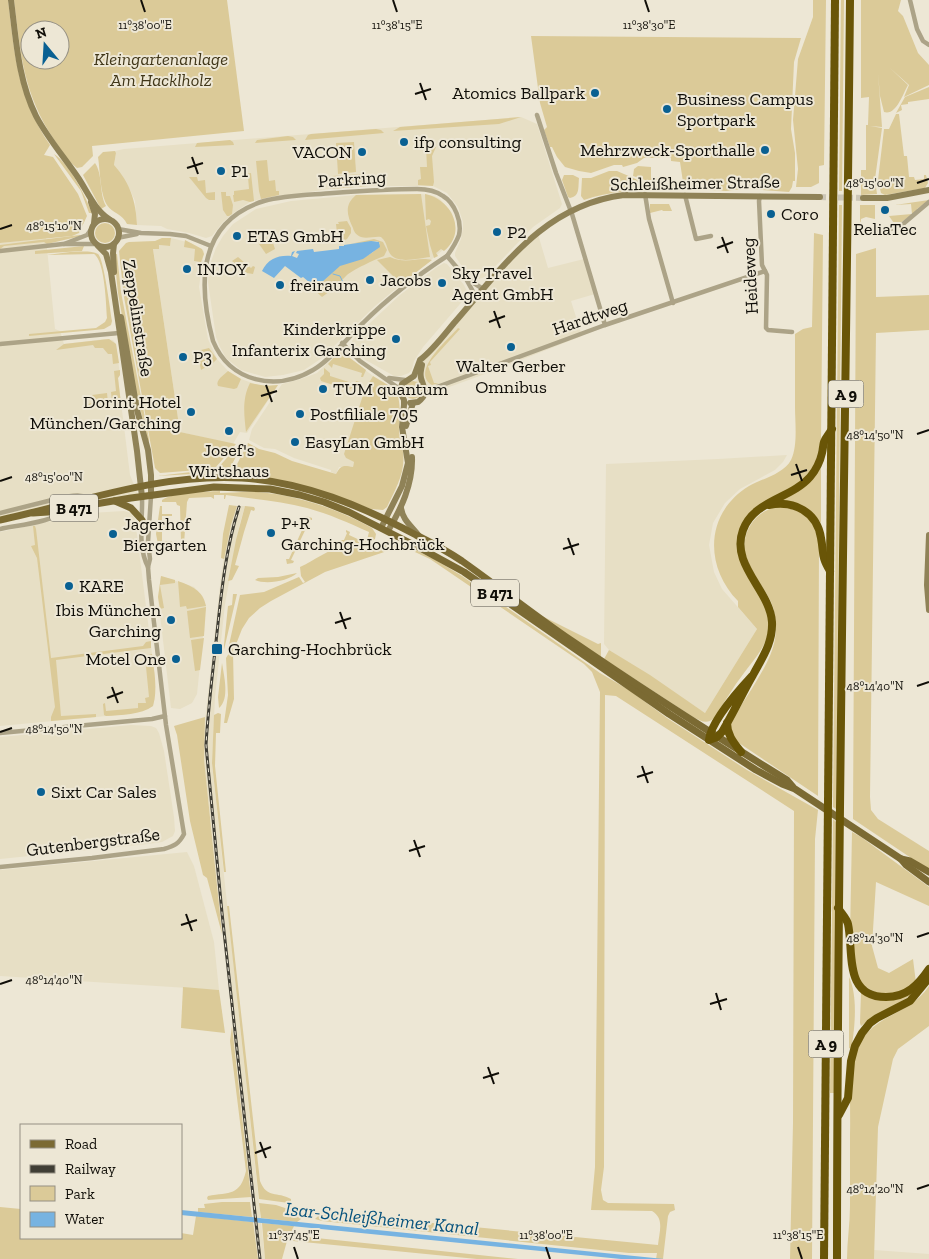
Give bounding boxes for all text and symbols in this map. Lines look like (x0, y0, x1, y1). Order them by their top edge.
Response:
text: 11°38'00"E (118, 18, 172, 32)
text: 11°38'15"E (372, 18, 422, 32)
text: 11°38'30"E (623, 18, 675, 32)
north arrow (20, 20, 70, 70)
text: N (33, 23, 49, 43)
park label: Kleingartenanlage Am Hacklholz (94, 48, 228, 91)
place label: Atomics Ballpark (452, 82, 586, 104)
marker: Atomics Ballpark (589, 87, 601, 99)
place label: Business Campus Sportpark (677, 88, 813, 131)
marker: Business Campus Sportpark (661, 103, 673, 115)
place label: ifp consulting (414, 131, 521, 153)
marker: ifp consulting (398, 136, 410, 148)
place label: Mehrzweck-Sporthalle (580, 139, 755, 161)
place label: VACON (292, 141, 352, 163)
marker: Mehrzweck-Sporthalle (759, 144, 771, 156)
marker: VACON (356, 146, 368, 158)
place label: P1 (231, 160, 248, 182)
marker: P1 (215, 165, 227, 177)
street label: Parkring (317, 166, 387, 192)
street label: Schleißheimer Straße (610, 171, 780, 195)
text: 48°15'00"N (846, 176, 904, 190)
place label: Coro (781, 203, 819, 225)
marker: ReliaTec (879, 204, 891, 216)
marker: Coro (765, 208, 777, 220)
place label: ReliaTec (853, 218, 917, 240)
text: 48°15'10"N (26, 219, 82, 233)
place label: P2 (507, 221, 527, 243)
place label: ETAS GmbH (247, 225, 344, 247)
marker: P2 (491, 226, 503, 238)
marker: ETAS GmbH (231, 230, 243, 242)
street label: Heideweg (737, 237, 763, 315)
street label: Zeppelinstraße (118, 258, 158, 378)
place label: INJOY (197, 258, 248, 280)
place label: Sky Travel Agent GmbH (452, 262, 554, 305)
marker: INJOY (181, 263, 193, 275)
place label: Jacobs (380, 269, 432, 291)
place label: freiraum (290, 274, 359, 296)
marker: Jacobs (364, 274, 376, 286)
marker: Sky Travel Agent GmbH (436, 277, 448, 289)
marker: freiraum (274, 279, 286, 291)
street label: Hardtweg (549, 294, 631, 340)
place label: Kinderkrippe Infanterix Garching (232, 318, 386, 361)
marker: Kinderkrippe Infanterix Garching (390, 333, 402, 345)
marker: Walter Gerber Omnibus (505, 341, 517, 353)
place label: P3 (193, 346, 212, 368)
marker: P3 (177, 351, 189, 363)
place label: Walter Gerber Omnibus (456, 355, 566, 398)
place label: TUM quantum (333, 378, 449, 400)
road number: A 9 (828, 380, 864, 408)
marker: TUM quantum (317, 383, 329, 395)
place label: Dorint Hotel München/Garching (30, 391, 181, 434)
place label: Postfiliale 705 (310, 403, 418, 425)
marker: Dorint Hotel München/Garching (185, 406, 197, 418)
marker: Postfiliale 705 (294, 408, 306, 420)
marker: Josef's Wirtshaus (223, 425, 235, 437)
text: 48°14'50"N (846, 428, 904, 442)
place label: EasyLan GmbH (305, 431, 424, 453)
marker: EasyLan GmbH (289, 436, 301, 448)
place label: Josef's Wirtshaus (189, 439, 269, 482)
text: 48°15'00"N (25, 470, 83, 484)
road number: B 471 (50, 494, 98, 522)
place label: P+R Garching-Hochbrück (281, 512, 445, 555)
place label: Jagerhof Biergarten (123, 513, 207, 556)
marker: P+R Garching-Hochbrück (265, 527, 277, 539)
marker: Jagerhof Biergarten (107, 528, 119, 540)
place label: KARE (79, 575, 124, 597)
marker: KARE (63, 580, 75, 592)
road number: B 471 (471, 580, 519, 606)
place label: Ibis München Garching (55, 599, 162, 642)
marker: Ibis München Garching (165, 614, 177, 626)
place label: Garching-Hochbrück (228, 638, 392, 660)
marker: Garching-Hochbrück (210, 642, 224, 656)
place label: Motel One (85, 648, 166, 670)
marker: Motel One (170, 653, 182, 665)
text: 48°14'40"N (846, 679, 904, 693)
text: 48°14'50"N (25, 722, 83, 736)
place label: Sixt Car Sales (51, 781, 157, 803)
marker: Sixt Car Sales (35, 786, 47, 798)
street label: Gutenbergstraße (25, 823, 161, 861)
text: 48°14'30"N (847, 931, 904, 945)
text: 48°14'40"N (25, 973, 83, 987)
road number: A 9 (808, 1030, 844, 1058)
legend (20, 1124, 182, 1239)
text: Road (65, 1135, 98, 1153)
text: Railway (65, 1160, 116, 1178)
text: 48°14'20"N (846, 1182, 904, 1196)
text: Park (65, 1185, 95, 1203)
water label: Isar-Schleißheimer Kanal (284, 1197, 480, 1240)
text: Water (65, 1210, 105, 1228)
text: 11°37'45"E (268, 1228, 320, 1242)
text: 11°38'00"E (519, 1228, 573, 1242)
text: 11°38'15"E (773, 1228, 823, 1242)

